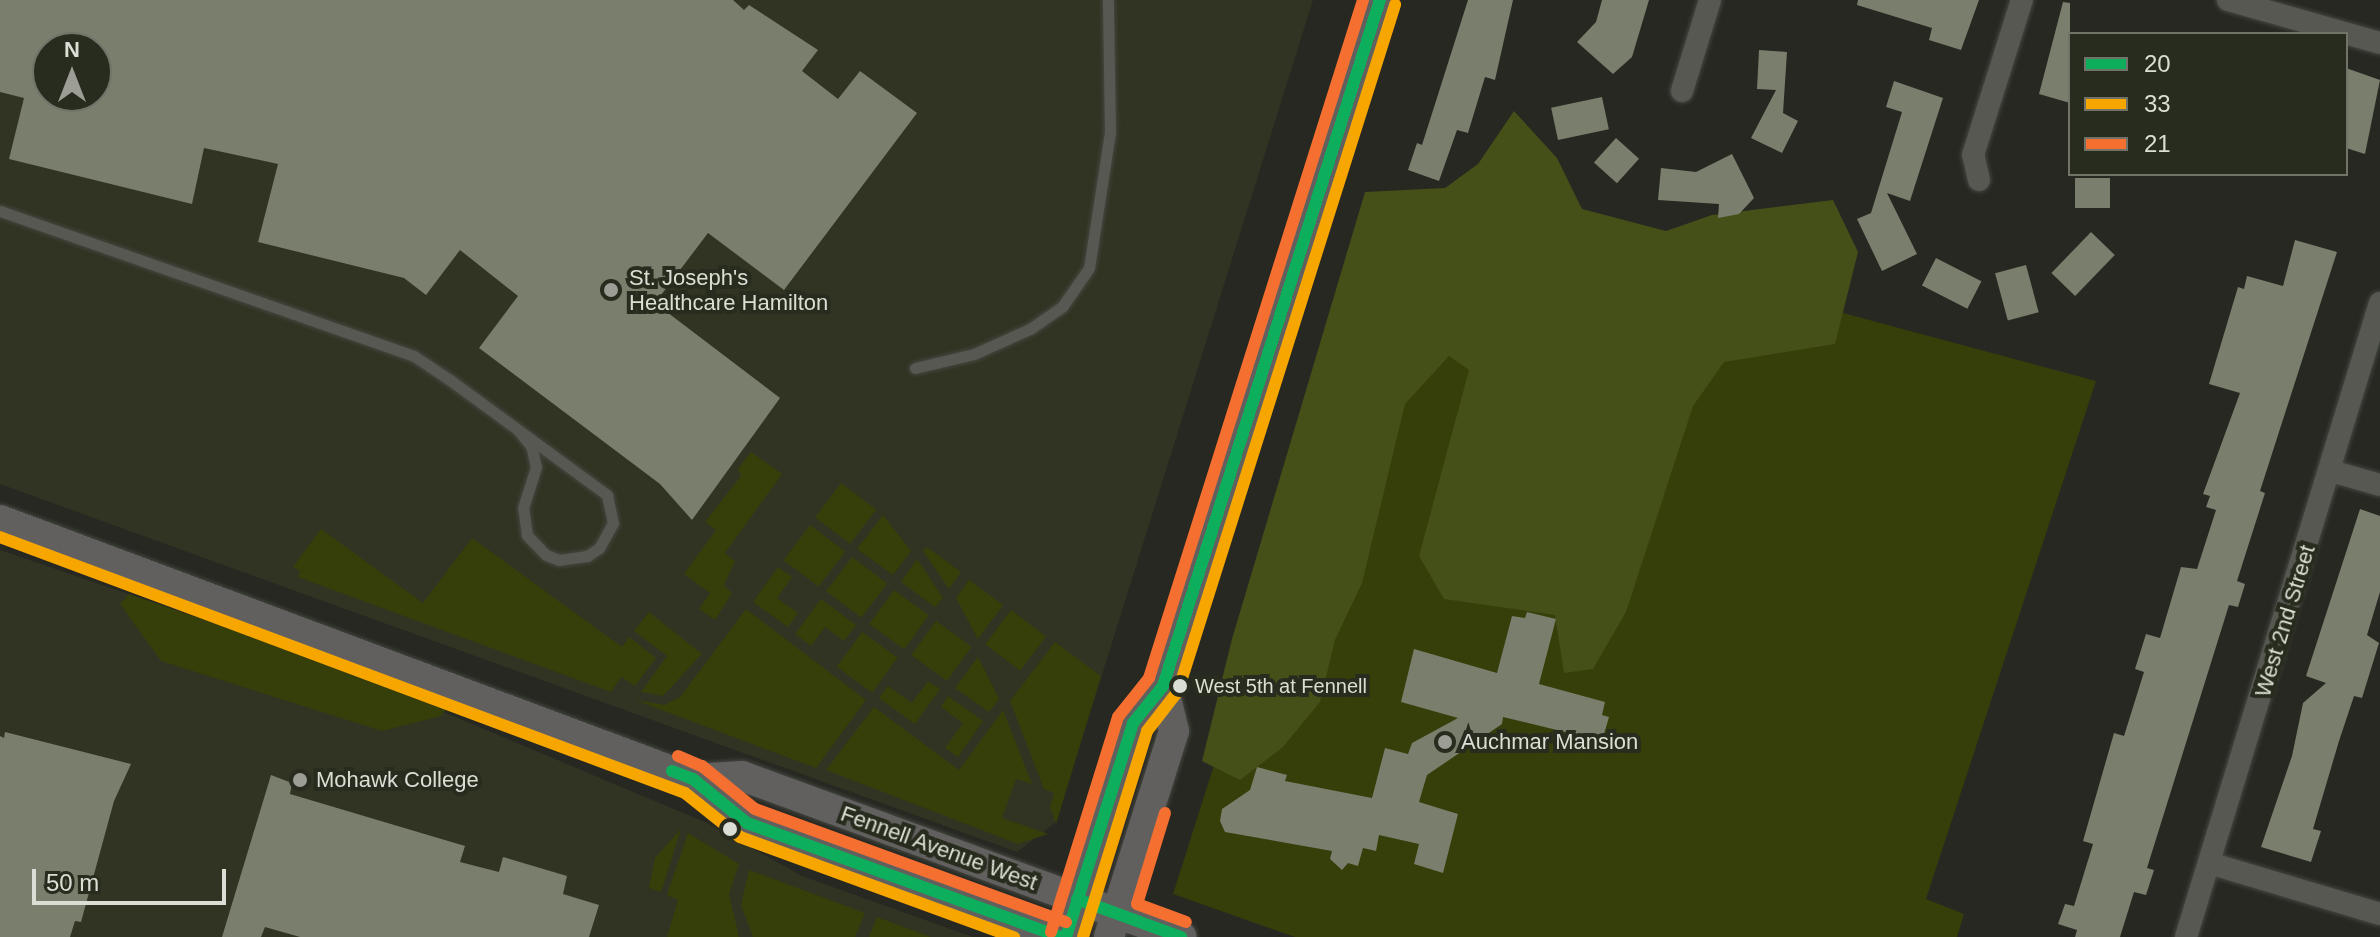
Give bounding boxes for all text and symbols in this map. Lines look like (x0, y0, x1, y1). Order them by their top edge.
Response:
north arrow (32, 32, 112, 112)
legend (2068, 32, 2348, 176)
text: N (64, 37, 80, 62)
text: 20 (2144, 50, 2171, 77)
text: 33 (2144, 90, 2171, 117)
text: 21 (2144, 130, 2171, 157)
place label: St. Joseph's Healthcare Hamilton (629, 264, 828, 316)
marker: St. Joseph's Healthcare Hamilton (600, 279, 622, 301)
street label: West 2nd Street (2249, 542, 2321, 700)
place label: West 5th at Fennell (1195, 674, 1367, 698)
marker: West 5th at Fennell (1172, 678, 1188, 694)
place label: Auchmar Mansion (1461, 729, 1638, 755)
marker: Auchmar Mansion (1436, 733, 1454, 751)
place label: Mohawk College (316, 767, 479, 793)
marker: Mohawk College (291, 771, 309, 789)
street label: Fennell Avenue West (837, 800, 1041, 896)
unlabelled marker (722, 821, 738, 837)
scale bar (36, 853, 230, 903)
text: 50 m (46, 869, 99, 896)

